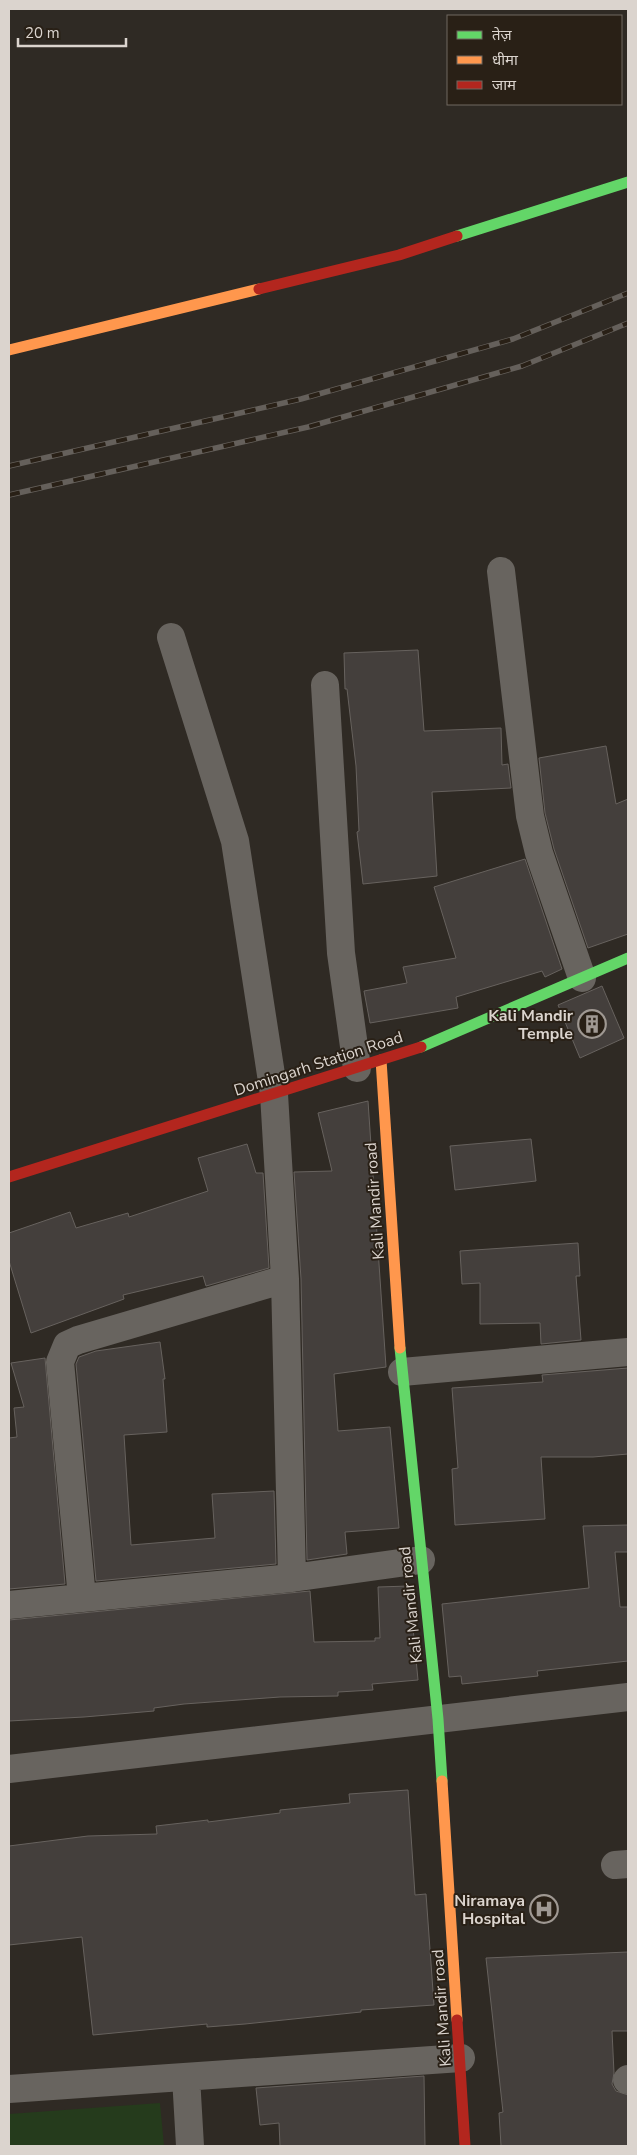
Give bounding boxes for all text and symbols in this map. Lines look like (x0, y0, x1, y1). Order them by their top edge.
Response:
scale bar (18, 15, 125, 47)
legend (447, 15, 622, 105)
text: 20 m (25, 23, 60, 43)
text: तेज़ (492, 25, 513, 45)
text: धीमा (492, 50, 519, 70)
text: जाम (492, 75, 517, 95)
place label: Kali Mandir Temple (488, 1005, 574, 1045)
building icon: Kali Mandir Temple (577, 1009, 607, 1039)
street label: Domingarh Station Road (231, 1026, 406, 1102)
street label: Kali Mandir road (360, 1142, 390, 1260)
street label: Kali Mandir road (394, 1545, 428, 1664)
place label: Niramaya Hospital (454, 1890, 525, 1930)
hospital icon: Niramaya Hospital (529, 1894, 559, 1924)
street label: Kali Mandir road (427, 1949, 457, 2067)

